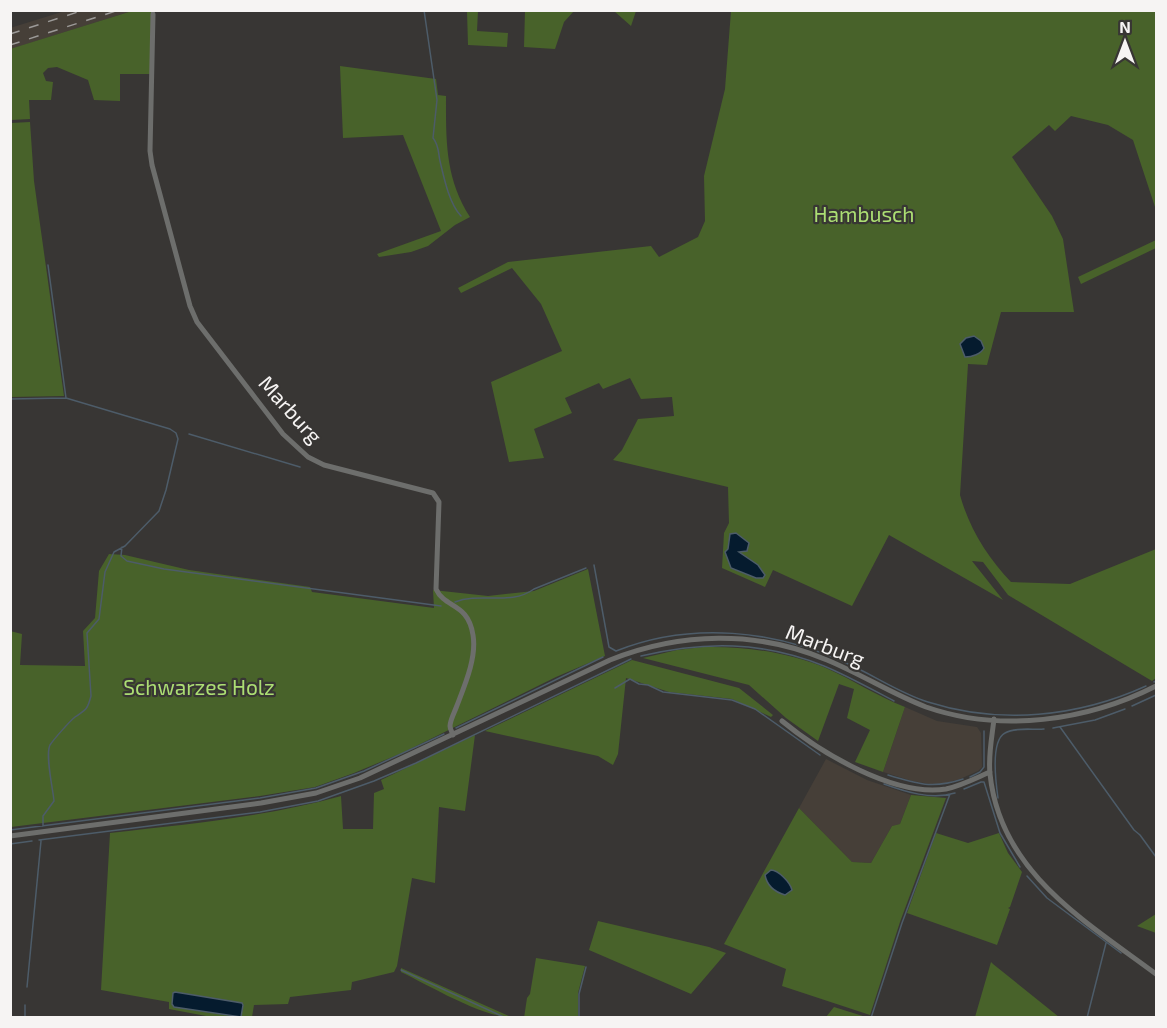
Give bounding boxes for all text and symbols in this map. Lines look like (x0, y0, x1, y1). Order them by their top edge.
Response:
north arrow (1095, 12, 1155, 72)
text: N (1119, 17, 1131, 36)
park label: Hambusch (813, 201, 915, 226)
street label: Marburg (254, 370, 328, 448)
street label: Marburg (783, 618, 869, 671)
park label: Schwarzes Holz (123, 674, 275, 699)

